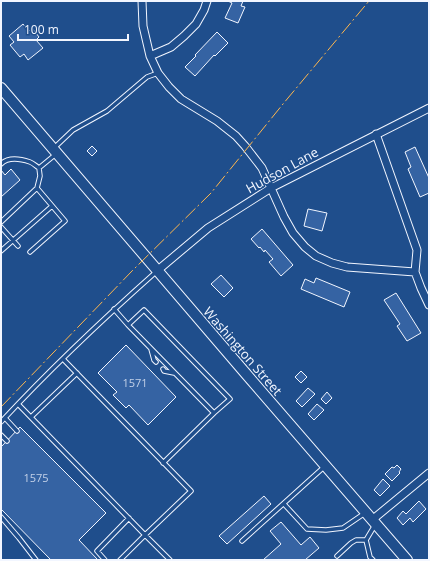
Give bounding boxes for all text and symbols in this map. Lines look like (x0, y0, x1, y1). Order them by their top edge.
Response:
scale bar (18, 16, 128, 42)
text: 100 m (24, 21, 59, 38)
street label: Hudson Lane (243, 143, 321, 197)
street label: Washington Street (200, 303, 287, 399)
house number: 1571 (122, 375, 148, 390)
house number: 1575 (23, 470, 49, 485)

